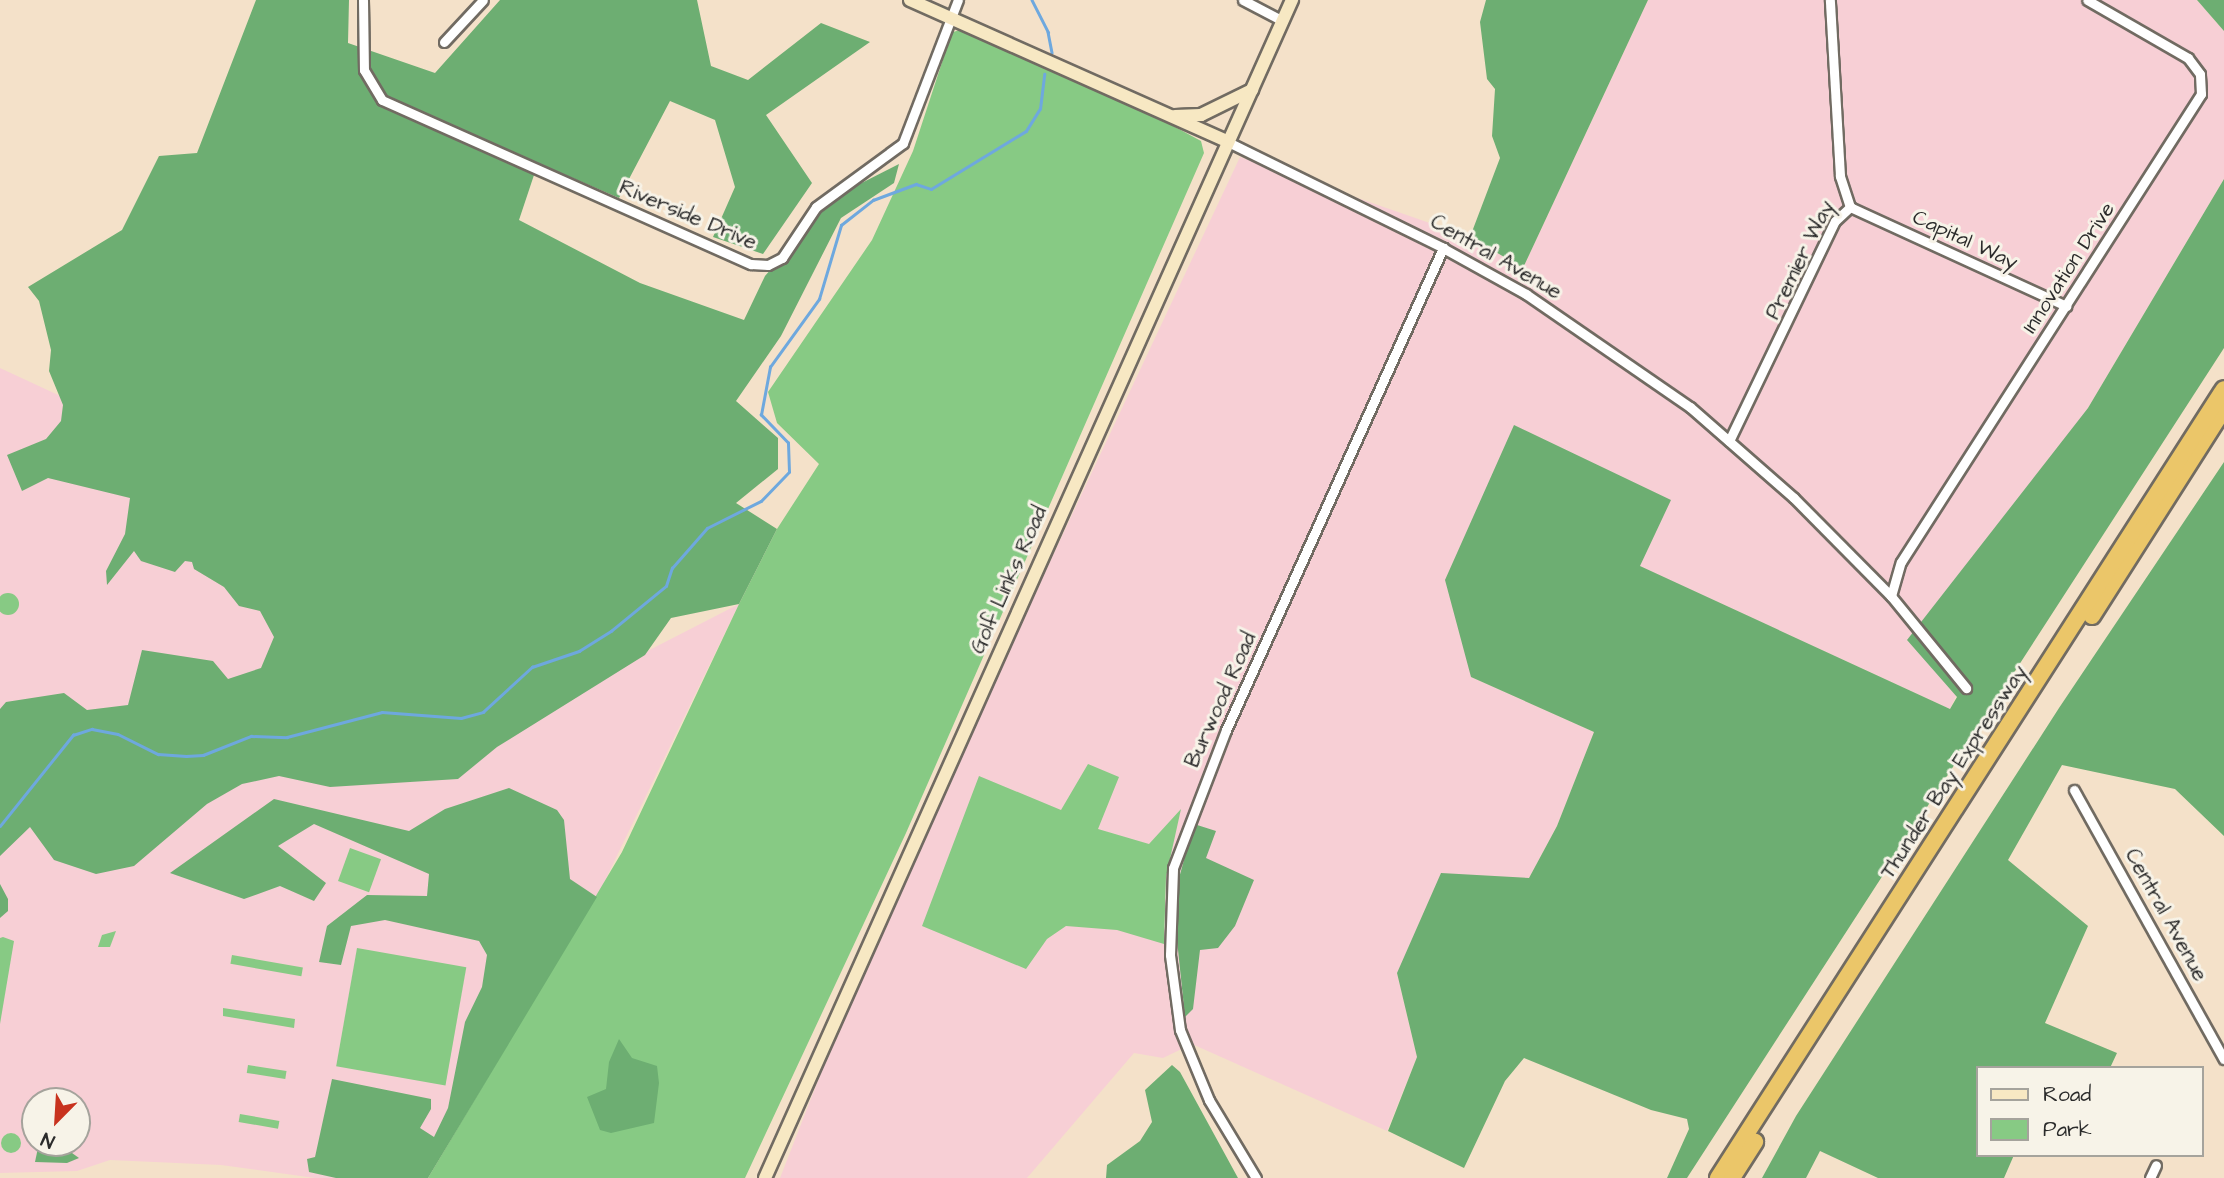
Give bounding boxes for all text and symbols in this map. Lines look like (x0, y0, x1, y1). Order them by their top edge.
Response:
street label: Riverside Drive (615, 175, 761, 255)
street label: Premier Way (1760, 196, 1840, 324)
street label: Innovation Drive (2017, 198, 2121, 338)
street label: Capital Way (1908, 205, 2022, 275)
street label: Central Avenue (1426, 209, 1566, 305)
street label: Golf Links Road (965, 502, 1053, 658)
street label: Burwood Road (1180, 629, 1262, 771)
street label: Thunder Bay Expressway (1875, 660, 2033, 884)
street label: Central Avenue (2119, 844, 2213, 986)
legend (1976, 1066, 2203, 1157)
text: Road (2043, 1080, 2091, 1109)
north arrow (21, 1087, 91, 1157)
text: Park (2043, 1115, 2092, 1144)
text: N (37, 1125, 59, 1155)

